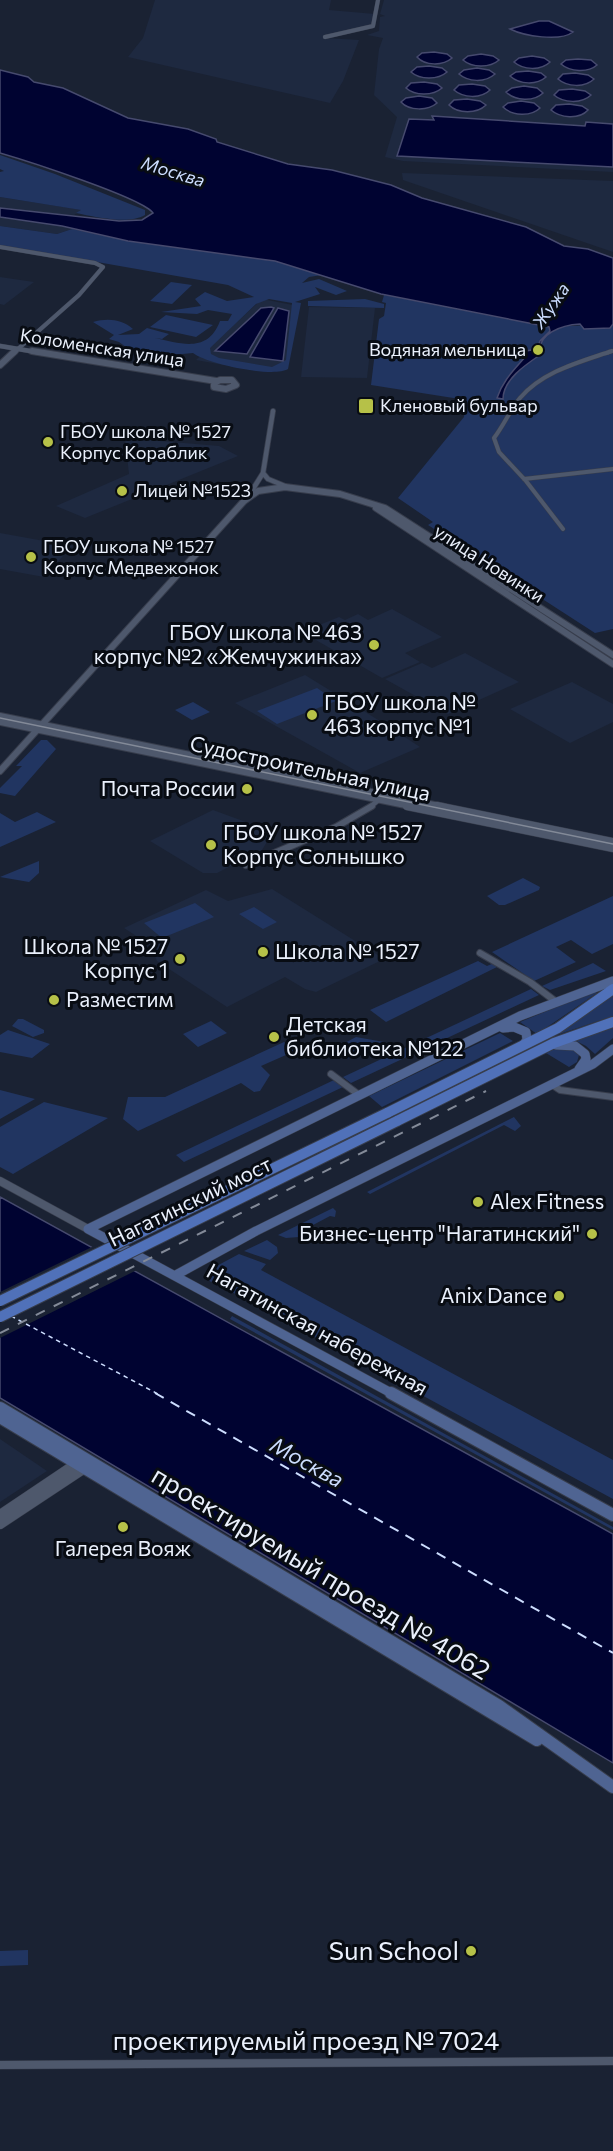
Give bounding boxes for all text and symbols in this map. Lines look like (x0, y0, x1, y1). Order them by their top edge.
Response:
water label: Москва (139, 151, 208, 191)
water label: Жужа (526, 278, 574, 333)
street label: Коломенская улица (19, 323, 186, 371)
place label: Водяная мельница (369, 338, 526, 360)
marker: Водяная мельница (531, 343, 545, 357)
place label: Кленовый бульвар (380, 394, 538, 416)
marker: Кленовый бульвар (357, 397, 375, 415)
place label: ГБОУ школа № 1527 Корпус Кораблик (60, 420, 231, 463)
marker: ГБОУ школа № 1527 Корпус Кораблик (41, 435, 55, 449)
place label: Лицей №1523 (134, 479, 251, 501)
marker: Лицей №1523 (115, 484, 129, 498)
street label: улица Новинки (430, 519, 549, 607)
place label: ГБОУ школа № 1527 Корпус Медвежонок (43, 535, 219, 578)
marker: ГБОУ школа № 1527 Корпус Медвежонок (24, 550, 38, 564)
place label: ГБОУ школа № 463 корпус №2 «Жемчужинка» (94, 619, 362, 668)
marker: ГБОУ школа № 463 корпус №2 «Жемчужинка» (367, 638, 381, 652)
place label: ГБОУ школа № 463 корпус №1 (324, 689, 476, 738)
marker: ГБОУ школа № 463 корпус №1 (305, 708, 319, 722)
street label: Судостроительная улица (188, 730, 433, 805)
place label: Почта России (101, 775, 235, 800)
marker: Почта России (240, 782, 254, 796)
place label: ГБОУ школа № 1527 Корпус Солнышко (223, 819, 423, 868)
marker: ГБОУ школа № 1527 Корпус Солнышко (204, 838, 218, 852)
place label: Школа № 1527 Корпус 1 (24, 933, 168, 982)
place label: Школа № 1527 (275, 938, 420, 963)
marker: Школа № 1527 (256, 945, 270, 959)
marker: Школа № 1527 Корпус 1 (173, 952, 187, 966)
place label: Разместим (66, 986, 173, 1011)
marker: Разместим (47, 993, 61, 1007)
place label: Детская библиотека №122 (286, 1011, 464, 1060)
marker: Детская библиотека №122 (267, 1030, 281, 1044)
street label: Нагатинский мост (104, 1150, 275, 1251)
place label: Alex Fitness (490, 1188, 604, 1213)
marker: Alex Fitness (471, 1195, 485, 1209)
place label: Бизнес-центр "Нагатинский" (299, 1220, 580, 1245)
marker: Бизнес-центр "Нагатинский" (585, 1227, 599, 1241)
street label: Нагатинская набережная (203, 1257, 433, 1400)
place label: Anix Dance (440, 1282, 547, 1307)
marker: Anix Dance (552, 1289, 566, 1303)
water label: Москва (266, 1430, 349, 1493)
street label: проектируемый проезд № 4062 (147, 1458, 497, 1685)
marker: Галерея Вояж (116, 1520, 130, 1534)
place label: Галерея Вояж (55, 1535, 192, 1560)
place label: Sun School (329, 1934, 459, 1965)
marker: Sun School (464, 1944, 478, 1958)
street label: проектируемый проезд № 7024 (113, 2024, 499, 2055)

